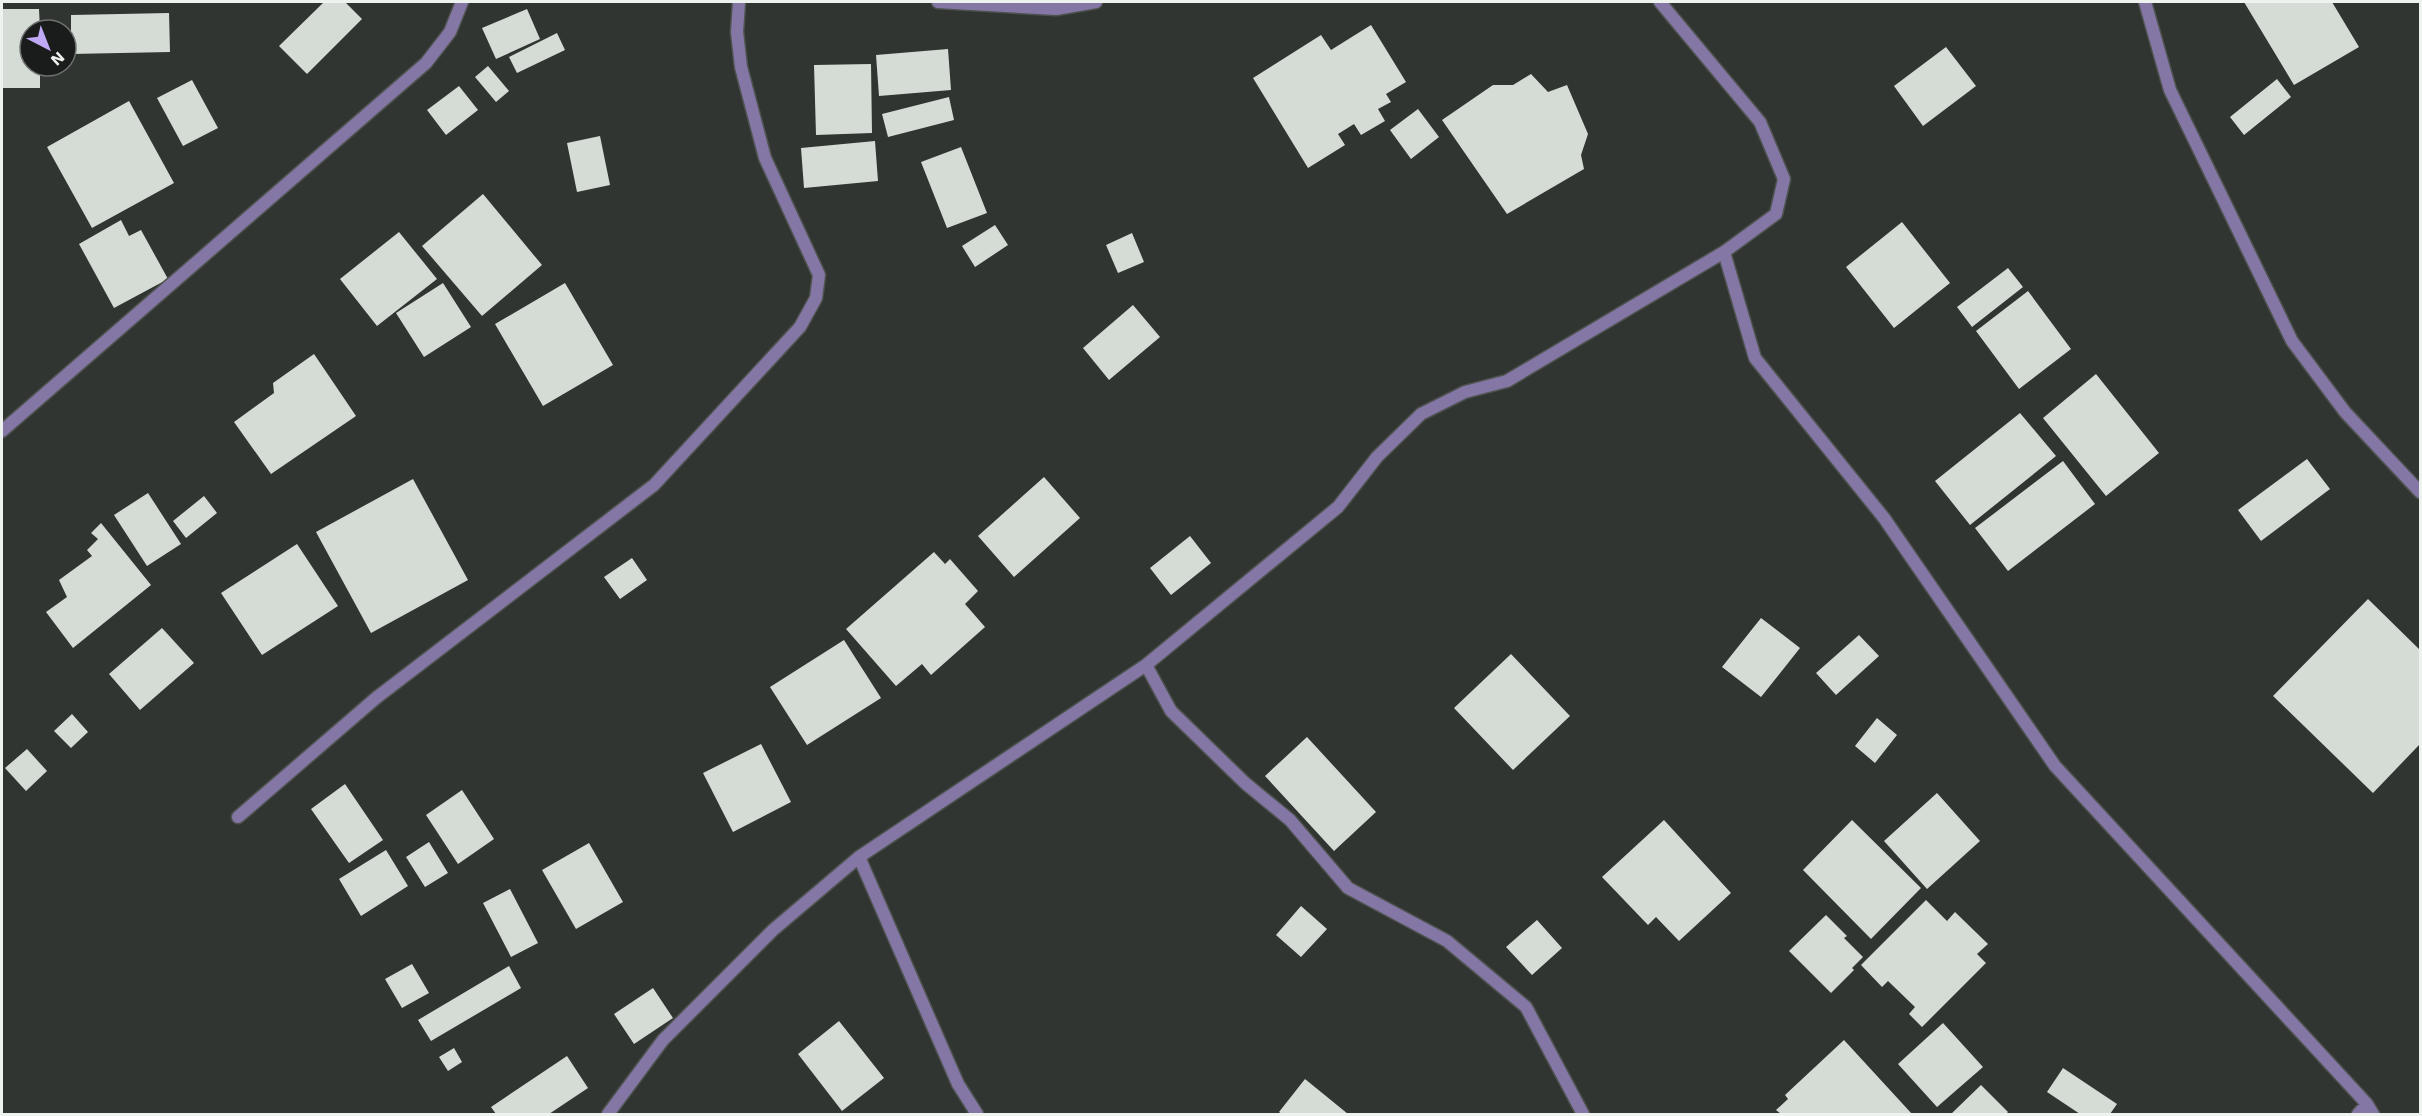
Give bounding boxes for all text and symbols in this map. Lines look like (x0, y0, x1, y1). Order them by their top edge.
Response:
north arrow (18, 18, 78, 78)
text: N (47, 48, 68, 70)

